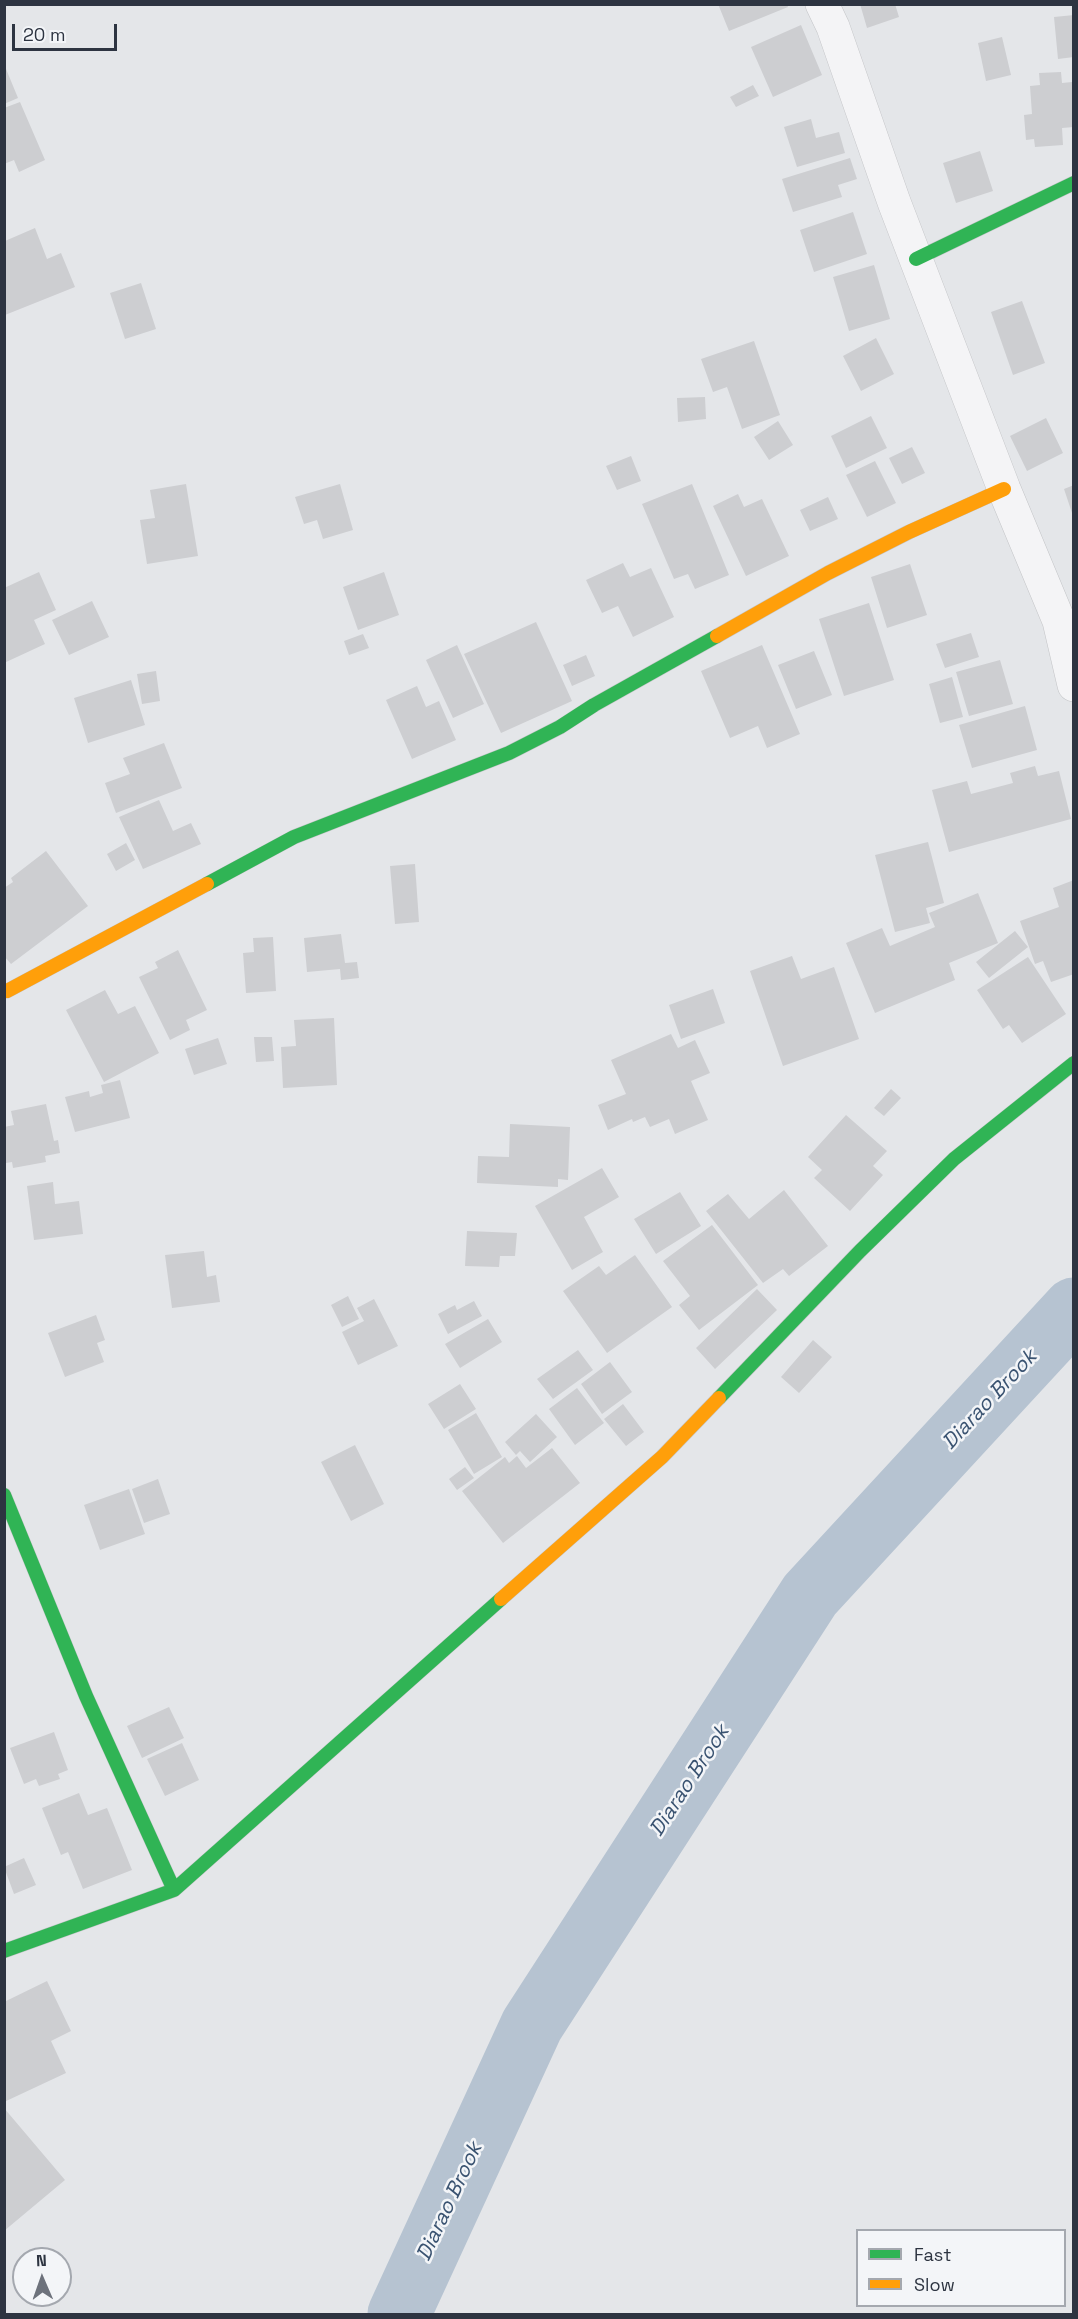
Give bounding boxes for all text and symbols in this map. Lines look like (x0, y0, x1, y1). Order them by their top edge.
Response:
scale bar (15, 12, 120, 50)
text: 20 m (23, 23, 66, 46)
water label: Diarao Brook (937, 1345, 1043, 1455)
water label: Diarao Brook (645, 1721, 735, 1841)
water label: Diarao Brook (412, 2139, 488, 2265)
legend (856, 2229, 1066, 2307)
text: Fast (914, 2243, 951, 2266)
north arrow (12, 2247, 72, 2307)
text: N (36, 2250, 47, 2271)
text: Slow (914, 2273, 955, 2296)

